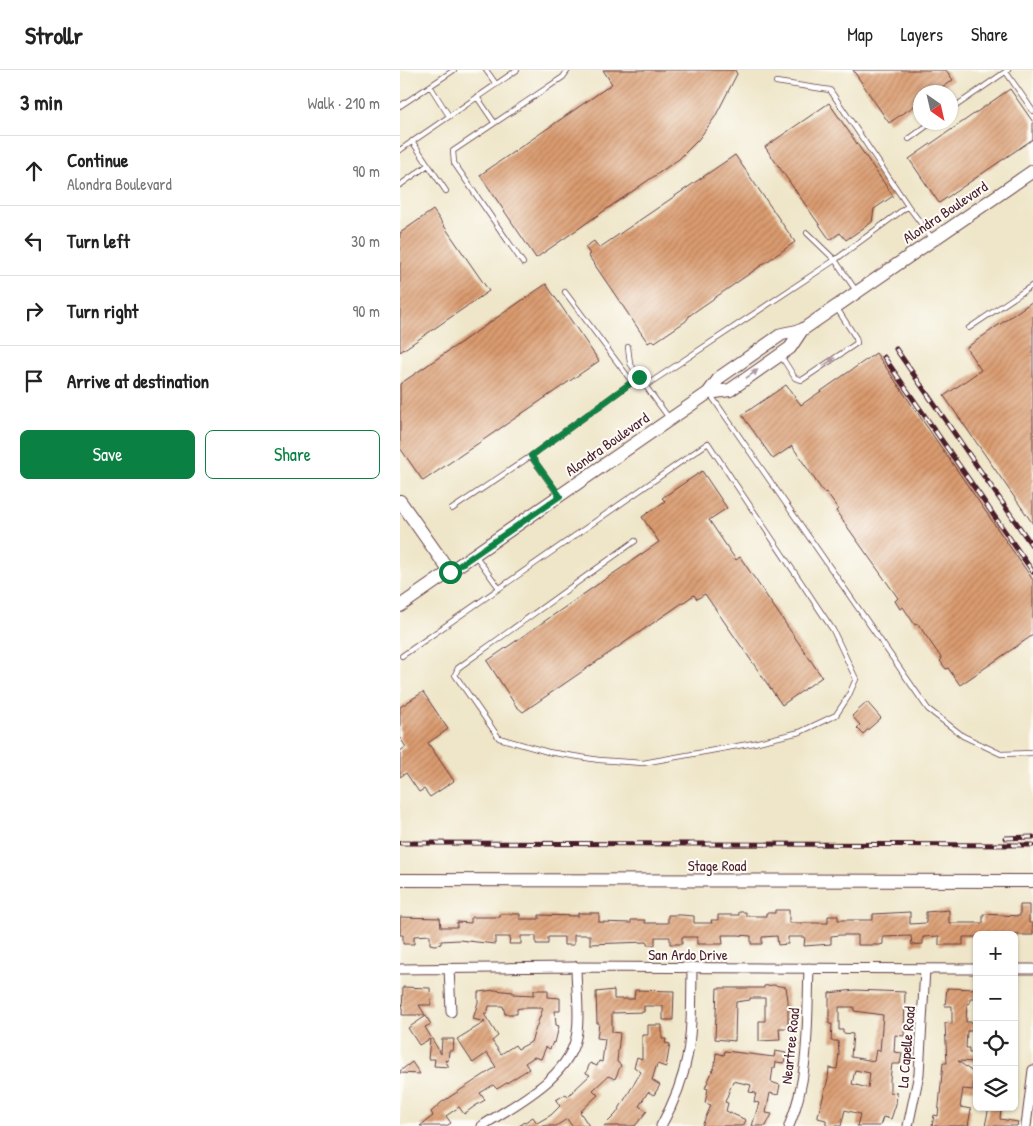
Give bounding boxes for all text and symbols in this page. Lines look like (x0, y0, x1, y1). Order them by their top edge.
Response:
text: Strollr (25, 19, 83, 51)
text: Map (847, 22, 873, 47)
text: Layers (901, 22, 943, 47)
text: Share (971, 22, 1008, 47)
north arrow (913, 85, 958, 130)
text: 3 min (20, 88, 63, 117)
text: Walk · 210 m (307, 92, 380, 114)
text: Continue (67, 147, 128, 173)
icon: ahead (20, 157, 48, 185)
text: 90 m (352, 160, 380, 182)
text: Alondra Boulevard (67, 173, 172, 195)
street label: Alondra Boulevard (898, 176, 992, 248)
icon: left (20, 227, 48, 255)
text: Turn left (67, 228, 130, 254)
text: 30 m (351, 230, 380, 252)
icon: right (20, 297, 48, 325)
text: Turn right (67, 298, 138, 324)
text: 90 m (352, 300, 380, 322)
one-way arrow (822, 357, 835, 367)
route end (628, 366, 651, 389)
icon: arrive (20, 367, 48, 395)
text: Arrive at destination (67, 368, 209, 394)
one-way arrow (745, 369, 759, 379)
street label: Alondra Boulevard (561, 407, 653, 481)
button: Save (20, 430, 195, 479)
button: Share (205, 430, 380, 479)
route start (439, 561, 462, 584)
street label: Stage Road (688, 855, 746, 876)
map controls (973, 931, 1018, 1111)
button: + (973, 931, 1018, 976)
street label: San Ardo Drive (648, 944, 728, 965)
button: − (973, 976, 1018, 1021)
street label: La Capelle Road (892, 1005, 920, 1089)
street label: Neartree Road (776, 1007, 804, 1085)
button: locate (973, 1021, 1018, 1066)
button: layers (973, 1066, 1018, 1111)

